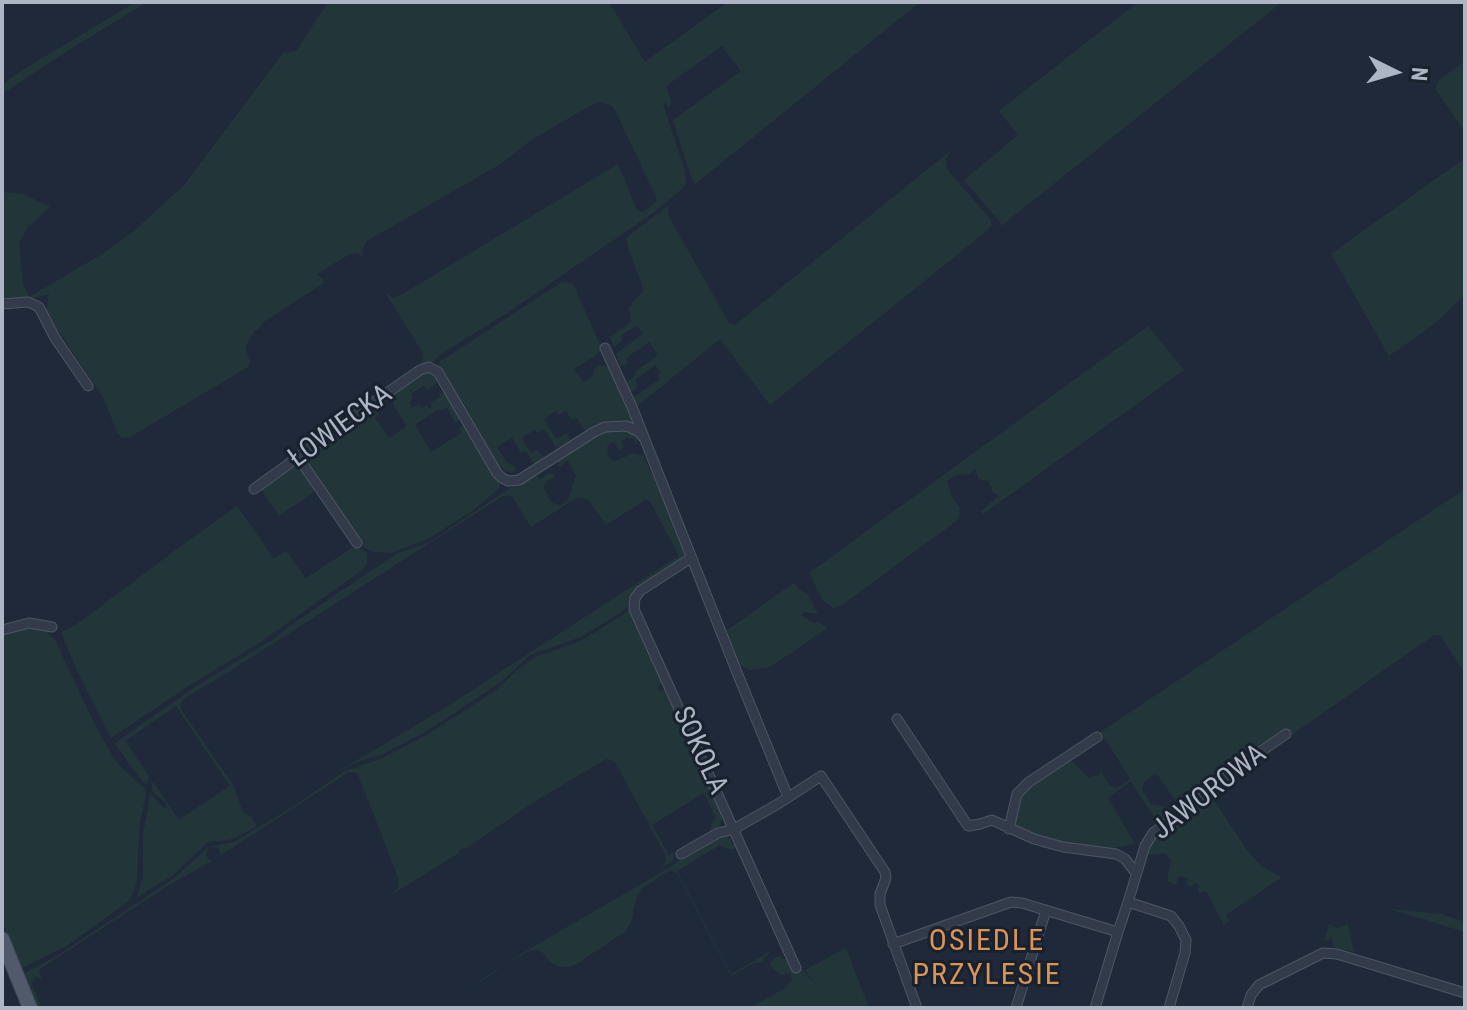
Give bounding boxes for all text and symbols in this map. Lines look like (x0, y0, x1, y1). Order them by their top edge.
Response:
north arrow (1355, 32, 1435, 112)
text: N (1406, 66, 1432, 82)
street label: ŁOWIECKA (283, 378, 399, 476)
street label: SOKOLA (664, 702, 734, 800)
street label: JAWOROWA (1146, 738, 1274, 848)
district label: OSIEDLE PRZYLESIE (912, 924, 1062, 994)

